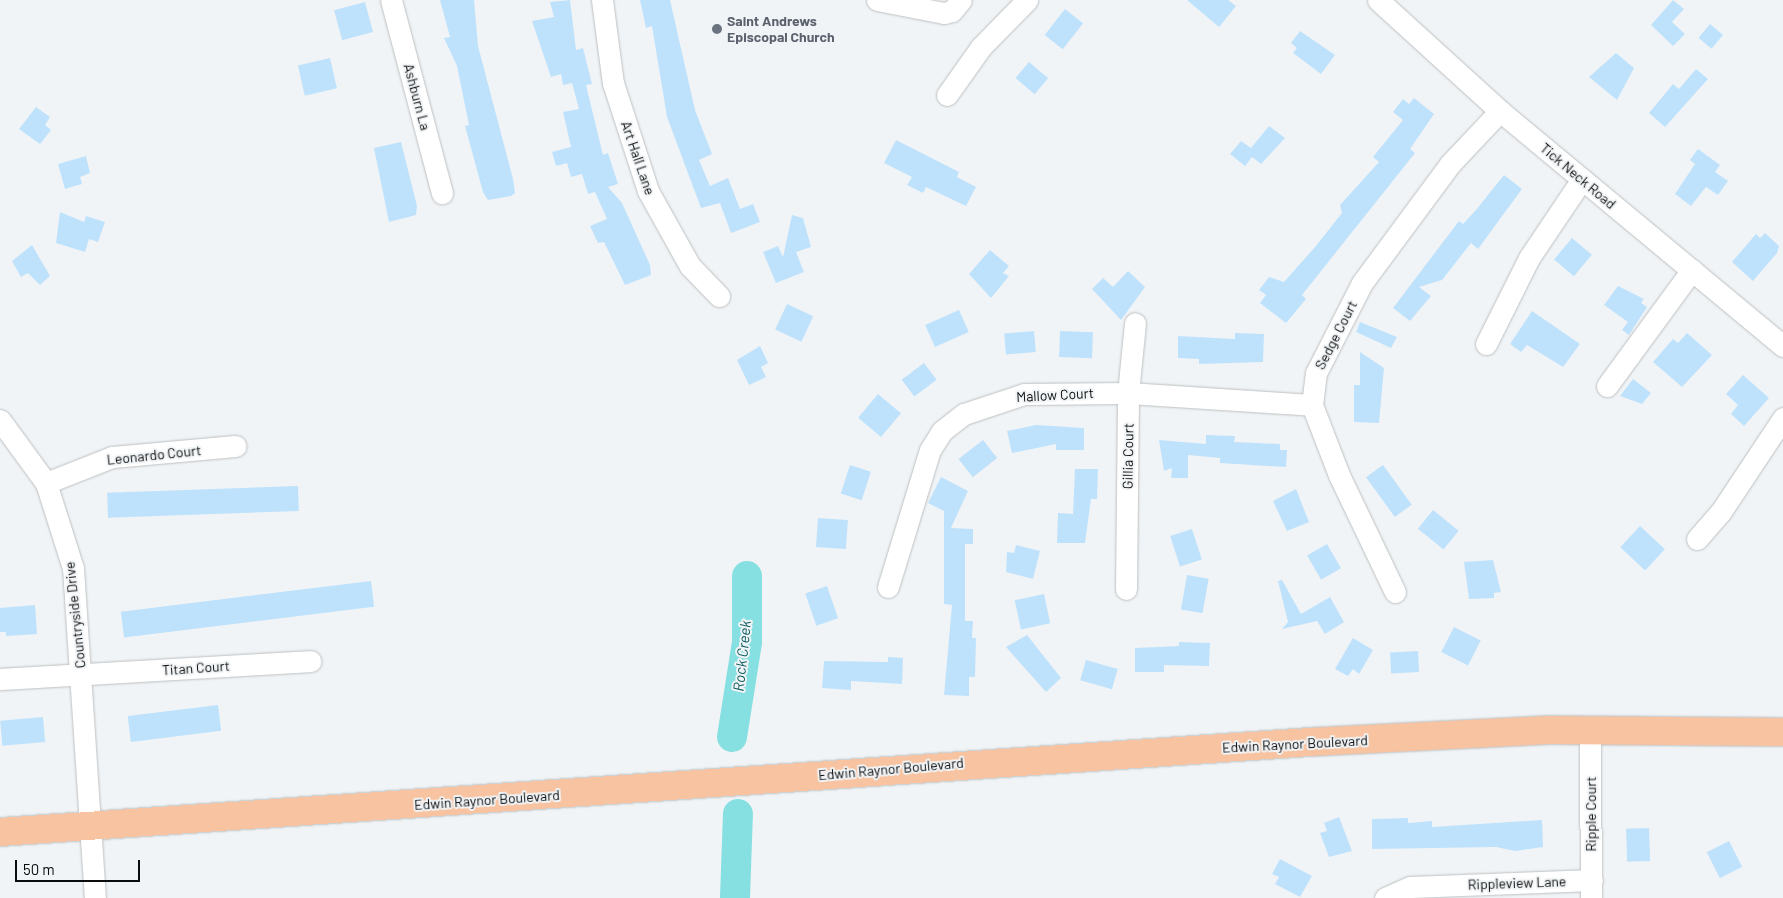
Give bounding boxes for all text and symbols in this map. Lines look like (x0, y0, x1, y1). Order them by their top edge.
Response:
place label: Saint Andrews Episcopal Church (727, 13, 835, 46)
marker: Saint Andrews Episcopal Church (711, 23, 723, 35)
street label: Ashburn La (400, 62, 434, 132)
street label: Art Hall Lane (617, 119, 659, 197)
street label: Tick Neck Road (1537, 140, 1619, 212)
street label: Sedge Court (1311, 298, 1361, 372)
street label: Mallow Court (1016, 385, 1094, 405)
street label: Gillia Court (1119, 423, 1137, 489)
street label: Leonardo Court (106, 442, 202, 468)
street label: Countryside Drive (61, 561, 89, 669)
water label: Rock Creek (729, 620, 755, 692)
street label: Titan Court (162, 657, 230, 679)
street label: Edwin Raynor Boulevard (1222, 732, 1368, 756)
street label: Edwin Raynor Boulevard (818, 754, 964, 784)
street label: Ripple Court (1583, 776, 1599, 852)
street label: Edwin Raynor Boulevard (414, 787, 560, 813)
scale bar (18, 850, 142, 882)
text: 50 m (23, 860, 55, 878)
street label: Rippleview Lane (1467, 873, 1567, 893)

